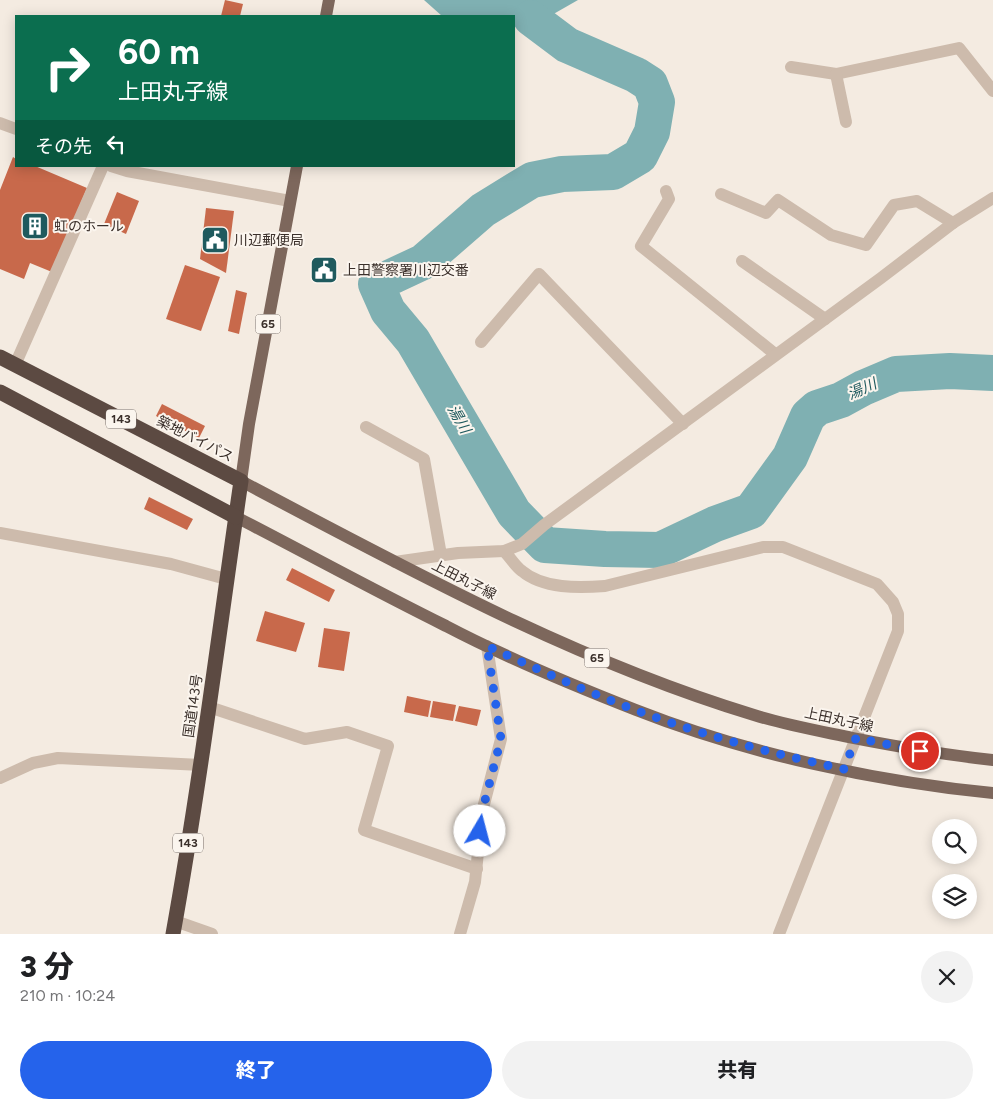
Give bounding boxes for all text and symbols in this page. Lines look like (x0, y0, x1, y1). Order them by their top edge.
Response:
text: 60 m (118, 31, 200, 73)
icon: right (35, 35, 100, 100)
text: 上田丸子線 (118, 78, 228, 105)
icon: left (102, 130, 130, 158)
text: その先 (35, 135, 92, 158)
building icon: 虹のホール (20, 211, 50, 241)
place label: 虹のホール (54, 218, 124, 235)
public building icon: 川辺郵便局 (200, 225, 230, 255)
place label: 川辺郵便局 (234, 232, 304, 249)
public building icon: 上田警察署川辺交番 (309, 255, 339, 285)
place label: 上田警察署川辺交番 (343, 262, 469, 279)
road number: 65 (256, 314, 280, 334)
water label: 湯川 (845, 374, 881, 403)
water label: 湯川 (444, 402, 475, 438)
road number: 143 (106, 409, 136, 428)
street label: 築地バイパス (154, 412, 236, 466)
street label: 上田丸子線 (429, 557, 499, 603)
road number: 65 (584, 648, 610, 668)
street label: 国道143号 (180, 673, 206, 739)
street label: 上田丸子線 (803, 704, 875, 736)
pin (899, 730, 941, 772)
icon: arrive (906, 737, 934, 765)
position arrow (453, 804, 505, 856)
map controls (932, 819, 977, 919)
button: search (932, 819, 977, 864)
road number: 143 (173, 834, 203, 852)
button: layers (932, 874, 977, 919)
text: 3 分 (20, 948, 74, 985)
button: close (921, 951, 973, 1003)
text: 210 m · 10:24 (20, 986, 115, 1005)
button: 終了 (20, 1041, 492, 1099)
button: 共有 (502, 1041, 973, 1099)

